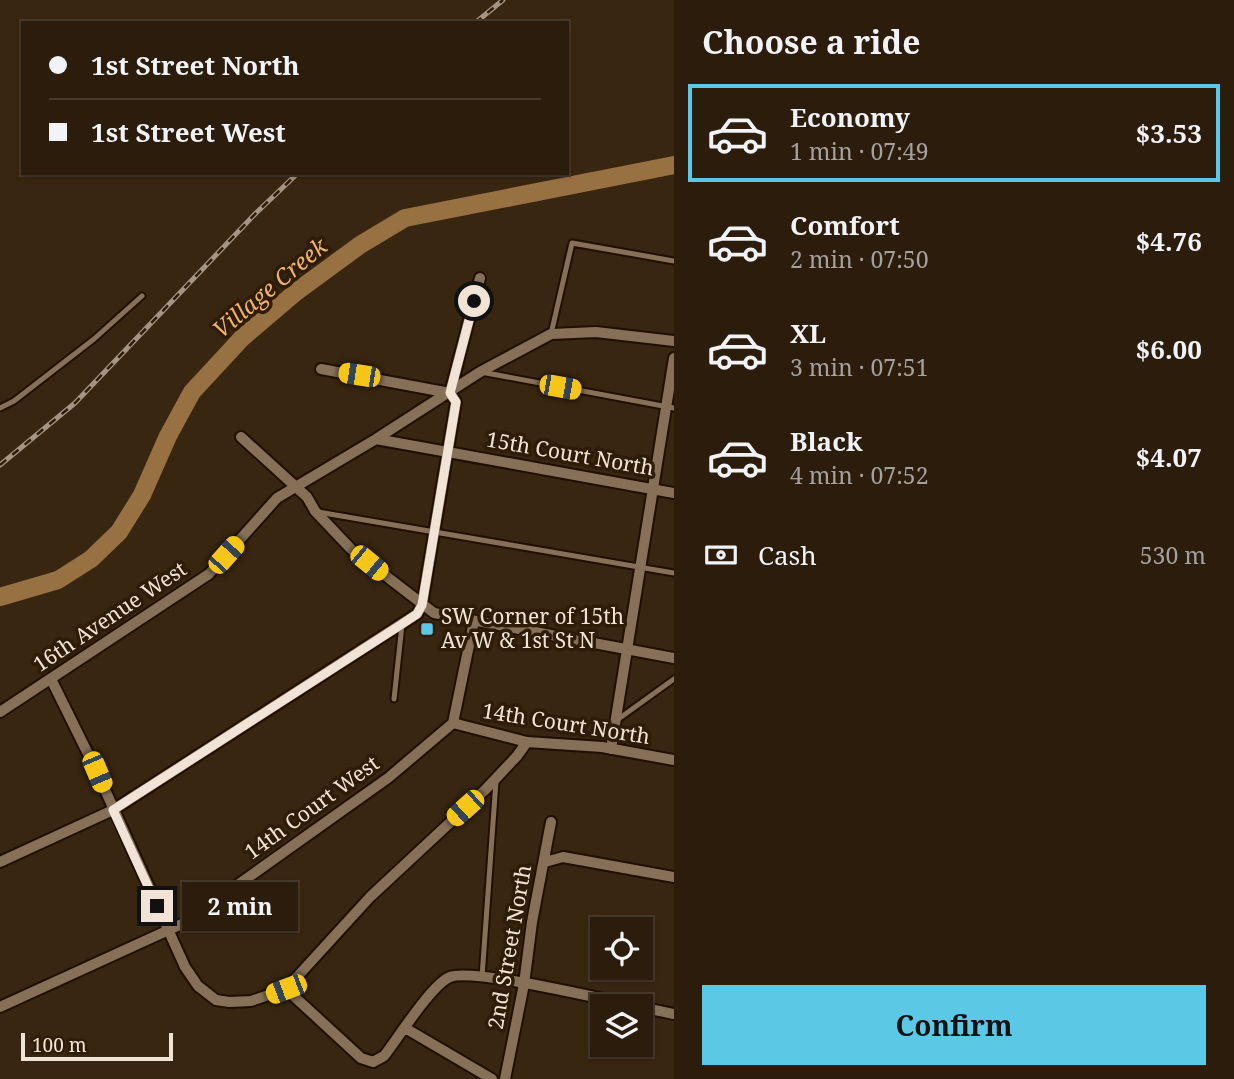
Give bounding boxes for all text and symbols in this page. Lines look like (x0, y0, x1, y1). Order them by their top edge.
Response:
text: Choose a ride (702, 20, 921, 63)
text: 1st Street North (91, 47, 300, 83)
text: Economy (790, 99, 910, 135)
icon: car (706, 102, 769, 165)
text: 1st Street West (91, 114, 286, 150)
text: $3.53 (1136, 115, 1202, 151)
text: 1 min · 07:49 (790, 135, 928, 167)
text: Comfort (790, 207, 900, 243)
icon: car (706, 210, 769, 273)
text: $4.76 (1136, 223, 1202, 259)
water label: Village Creek (205, 229, 334, 345)
text: 2 min · 07:50 (790, 243, 928, 275)
route start (458, 285, 490, 317)
text: XL (790, 315, 826, 351)
icon: car (706, 318, 769, 381)
text: $6.00 (1136, 331, 1202, 367)
text: 3 min · 07:51 (790, 351, 928, 383)
car (337, 361, 382, 389)
car (538, 373, 583, 401)
text: Black (790, 423, 863, 459)
street label: 15th Court North (484, 425, 656, 482)
icon: car (706, 426, 769, 489)
text: $4.07 (1136, 439, 1202, 475)
text: 4 min · 07:52 (790, 459, 928, 491)
car (205, 532, 248, 578)
icon: cash (702, 536, 740, 574)
text: Cash (758, 537, 817, 573)
text: 530 m (1140, 539, 1206, 571)
car (347, 542, 392, 584)
street label: 16th Avenue West (27, 555, 191, 678)
place label: SW Corner of 15th Av W & 1st St N (441, 602, 624, 654)
marker: SW Corner of 15th Av W & 1st St N (419, 621, 435, 637)
street label: 14th Court North (480, 696, 652, 750)
car (80, 749, 115, 795)
street label: 14th Court West (239, 749, 384, 865)
car (443, 786, 488, 830)
street label: 2nd Street North (481, 862, 537, 1031)
callout: 2 min (182, 881, 297, 930)
route end (141, 890, 173, 922)
text: 2 min (207, 890, 273, 922)
map controls (590, 917, 653, 1057)
button: locate (590, 917, 653, 980)
car (263, 972, 310, 1006)
button: Confirm (702, 985, 1206, 1065)
button: layers (590, 994, 653, 1057)
scale bar (21, 1030, 173, 1062)
text: 100 m (32, 1032, 87, 1058)

